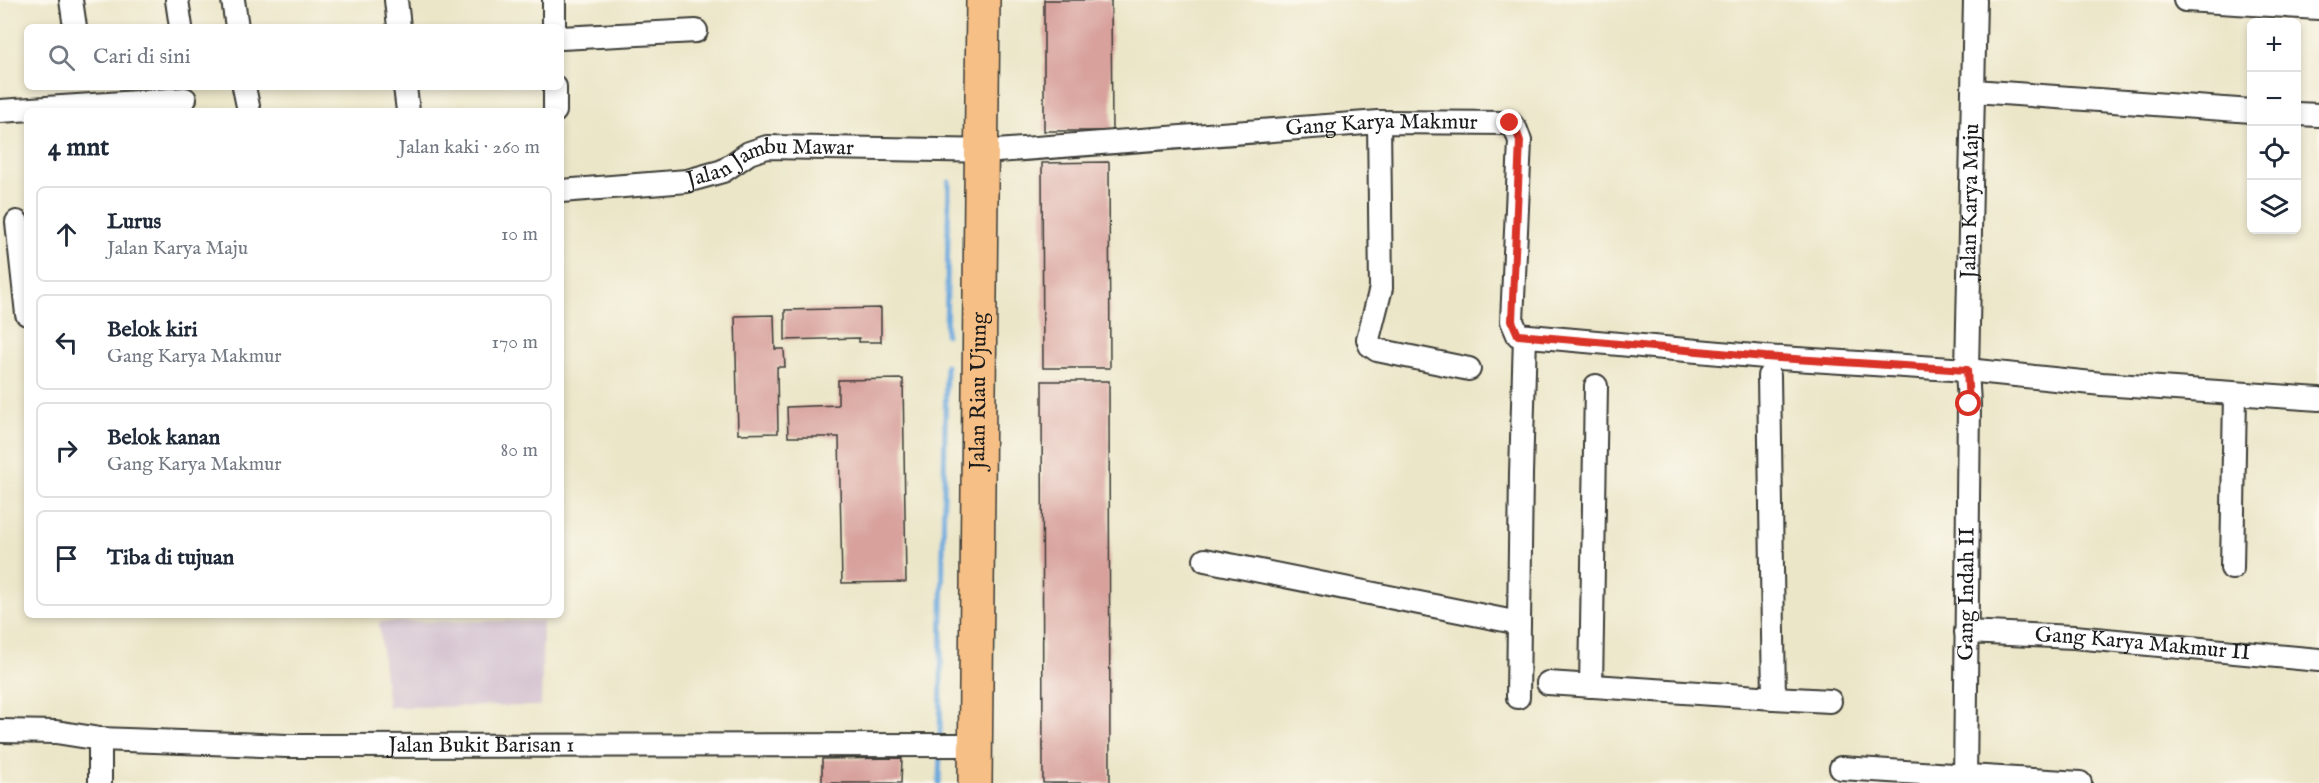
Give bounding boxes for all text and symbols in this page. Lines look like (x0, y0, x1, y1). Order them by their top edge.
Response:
map controls (2247, 18, 2301, 234)
button: + (2247, 18, 2301, 72)
search box (24, 24, 564, 90)
icon: search (45, 41, 78, 74)
text: Cari di sini (93, 43, 191, 71)
button: − (2247, 72, 2301, 126)
street label: Gang Karya Makmur (1285, 108, 1478, 143)
route end (1496, 109, 1522, 135)
street label: Jalan Karya Maju (1955, 123, 1986, 282)
button: locate (2247, 126, 2301, 180)
text: 4 mnt (48, 131, 109, 164)
street label: Jalan Jambu Mawar (681, 133, 854, 195)
text: Jalan kaki · 260 m (399, 135, 540, 160)
button: layers (2247, 180, 2301, 234)
text: Lurus (107, 208, 161, 236)
icon: ahead (50, 218, 83, 251)
text: 10 m (501, 222, 538, 247)
text: Jalan Karya Maju (107, 236, 248, 261)
street label: Jalan Riau Ujung (964, 311, 994, 473)
text: Belok kiri (107, 316, 198, 344)
icon: left (50, 326, 83, 359)
text: 170 m (492, 330, 538, 355)
text: Gang Karya Makmur (107, 344, 282, 369)
route start (1955, 390, 1981, 416)
text: Belok kanan (107, 424, 220, 452)
icon: right (50, 434, 83, 467)
text: 80 m (501, 438, 538, 463)
text: Gang Karya Makmur (107, 452, 282, 477)
street label: Gang Indah II (1952, 527, 1982, 661)
icon: arrive (50, 542, 83, 575)
text: Tiba di tujuan (107, 544, 234, 572)
street label: Gang Karya Makmur II (2034, 621, 2251, 667)
street label: Jalan Bukit Barisan 1 (385, 732, 574, 760)

